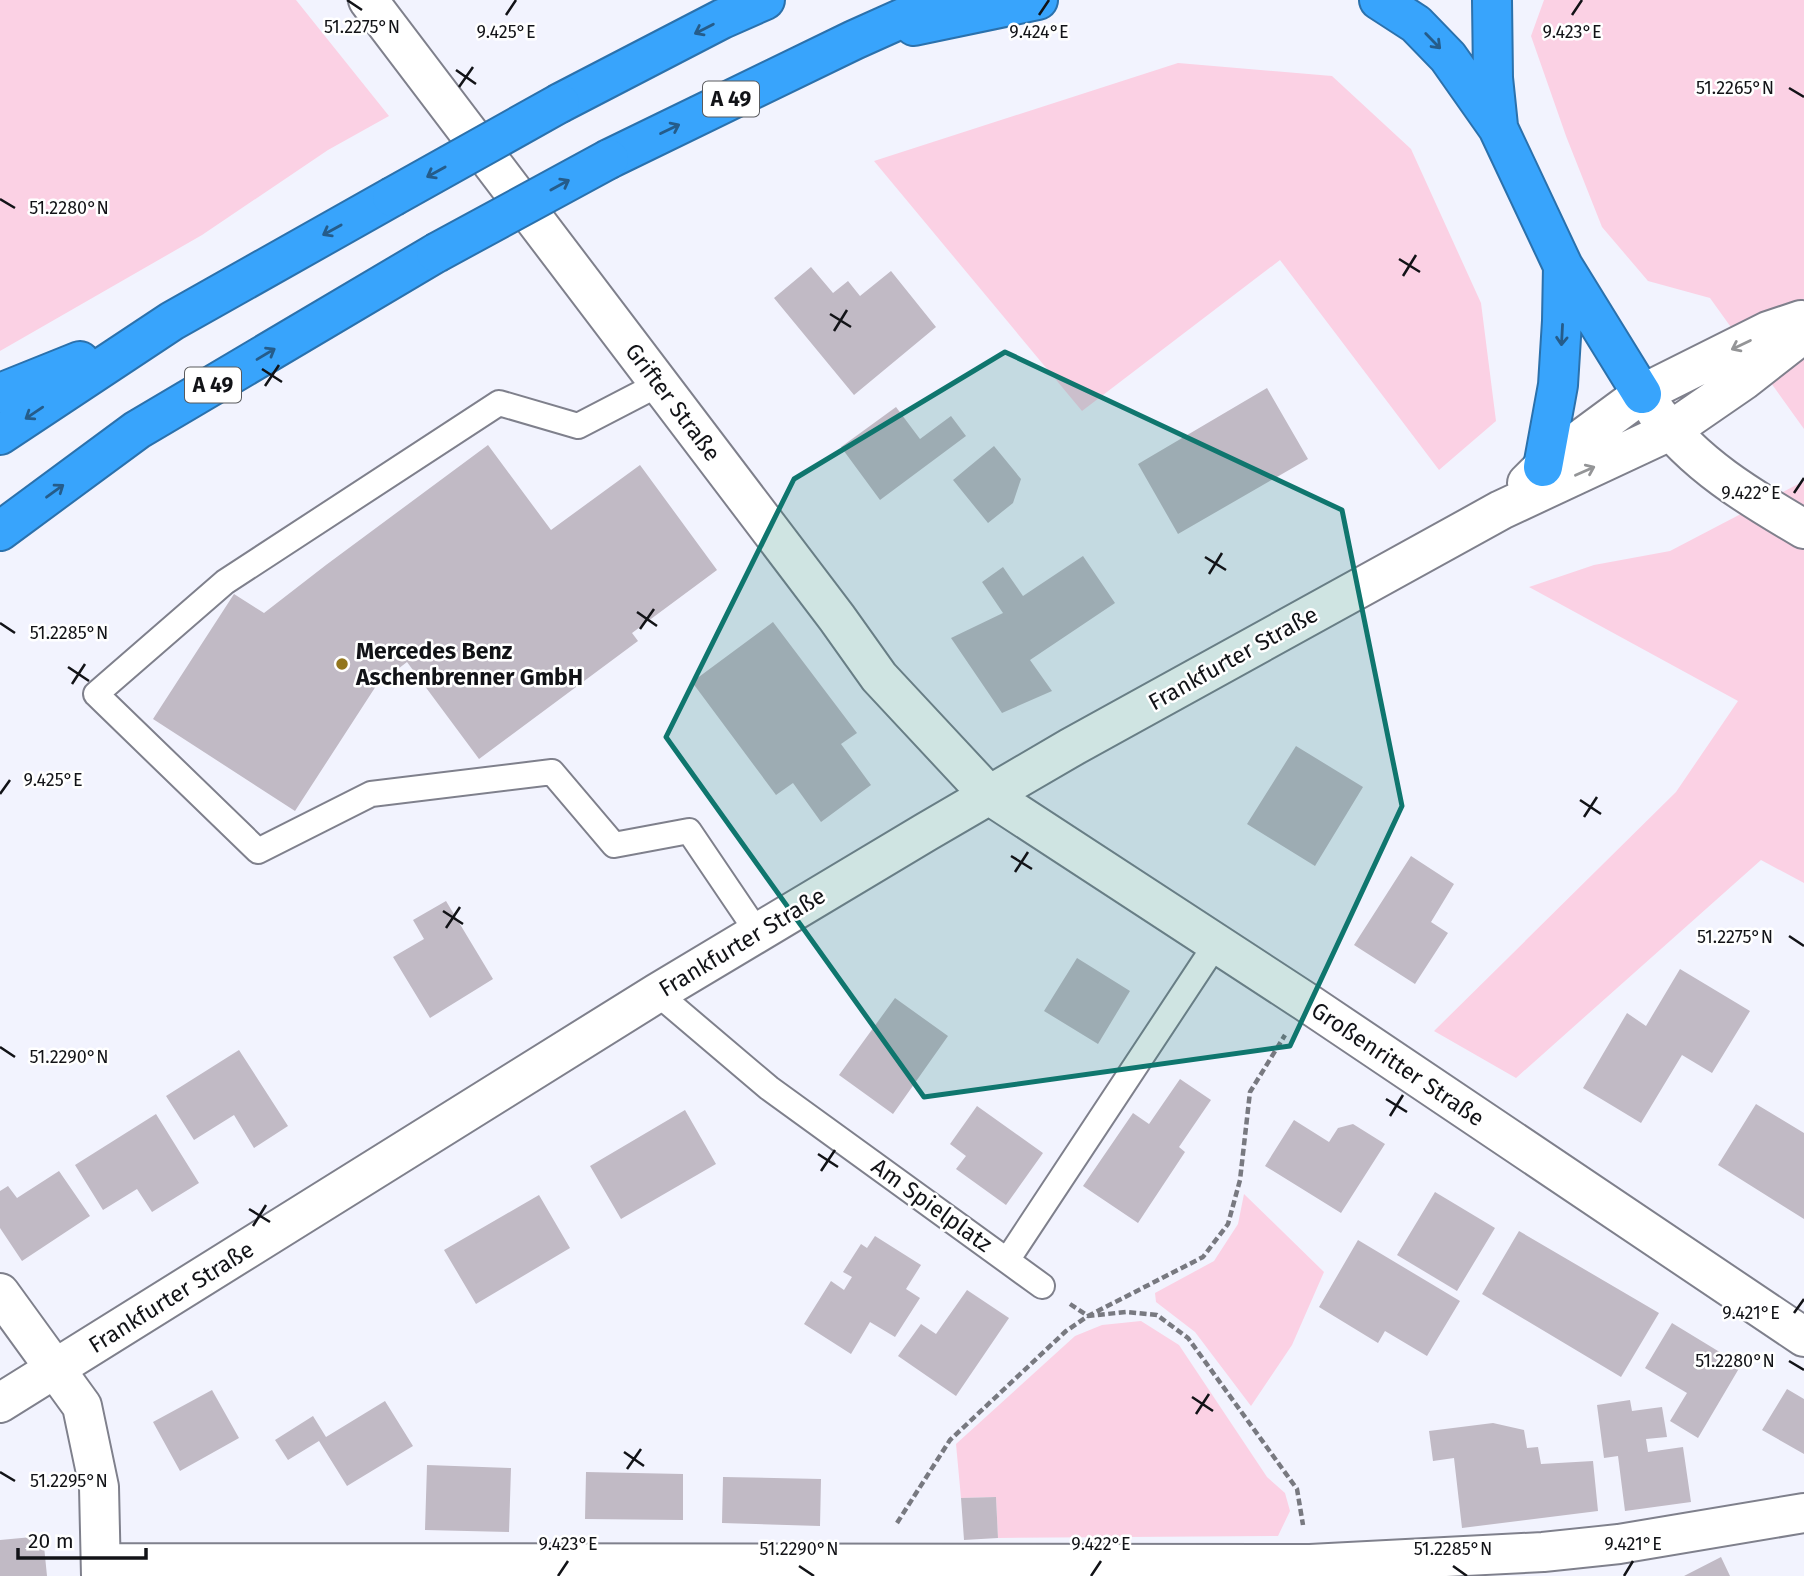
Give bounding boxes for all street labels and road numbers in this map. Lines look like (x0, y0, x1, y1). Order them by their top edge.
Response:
road number: A 49 (703, 82, 759, 116)
street label: Grifter Straße (619, 337, 727, 467)
road number: A 49 (185, 368, 241, 402)
street label: Frankfurter Straße (1143, 600, 1323, 716)
street label: Frankfurter Straße (654, 881, 830, 1003)
street label: Großenritter Straße (1306, 996, 1490, 1132)
street label: Am Spielplatz (866, 1152, 998, 1258)
street label: Frankfurter Straße (83, 1235, 259, 1359)

